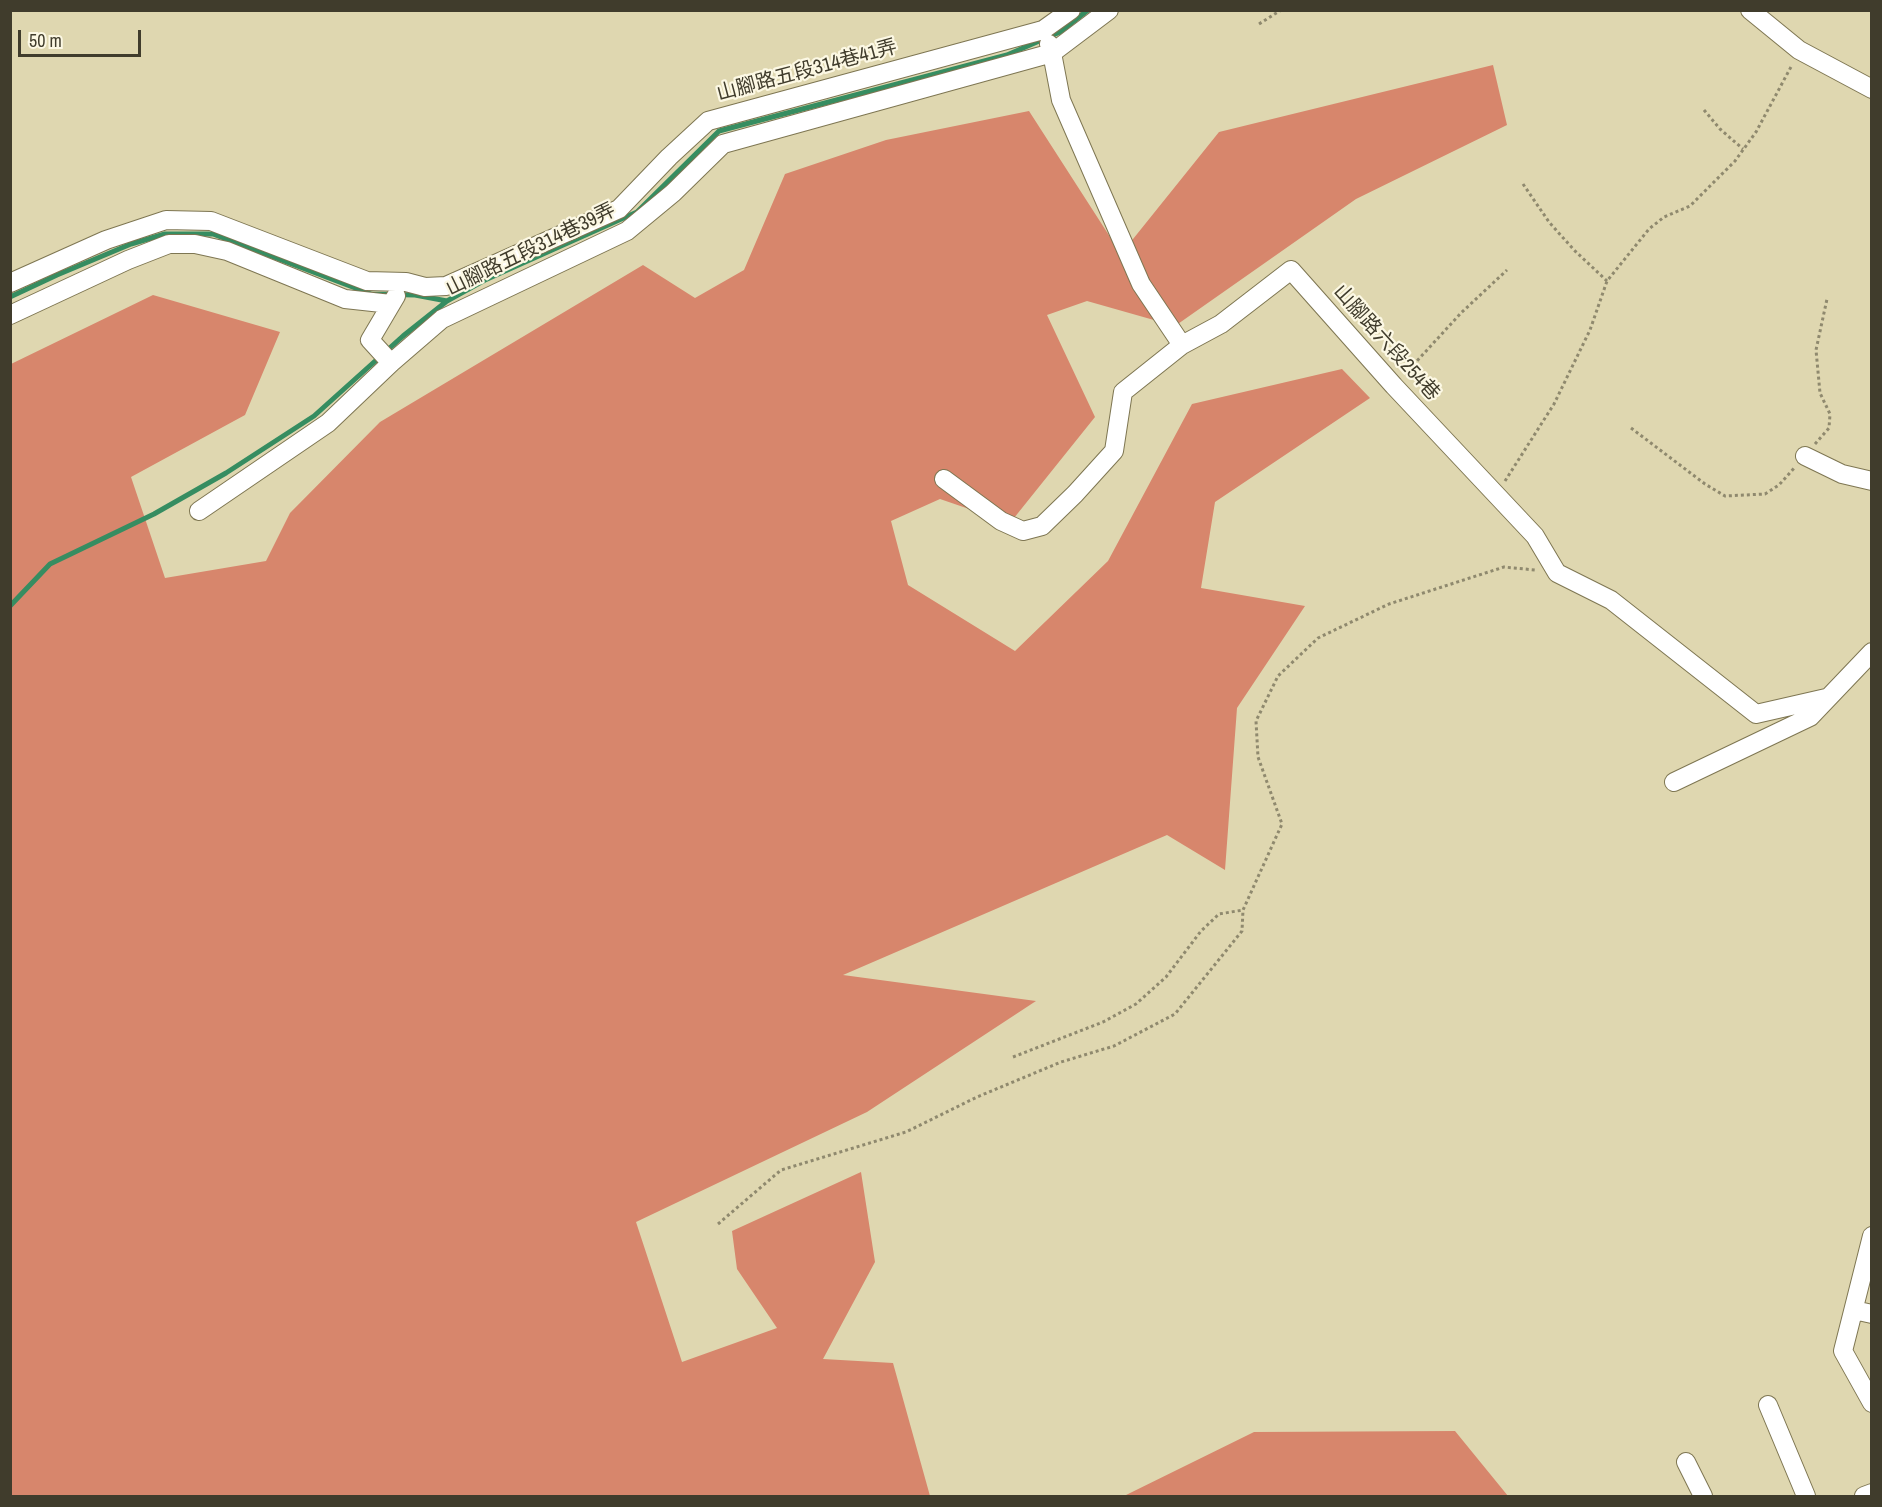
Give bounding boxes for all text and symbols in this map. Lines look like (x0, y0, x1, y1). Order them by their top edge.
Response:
scale bar (21, 18, 144, 56)
text: 50 m (29, 28, 62, 53)
street label: 山腳路五段314巷41弄 (714, 35, 900, 107)
street label: 山腳路五段314巷39弄 (442, 199, 620, 301)
street label: 山腳路六段254巷 (1328, 280, 1444, 406)

